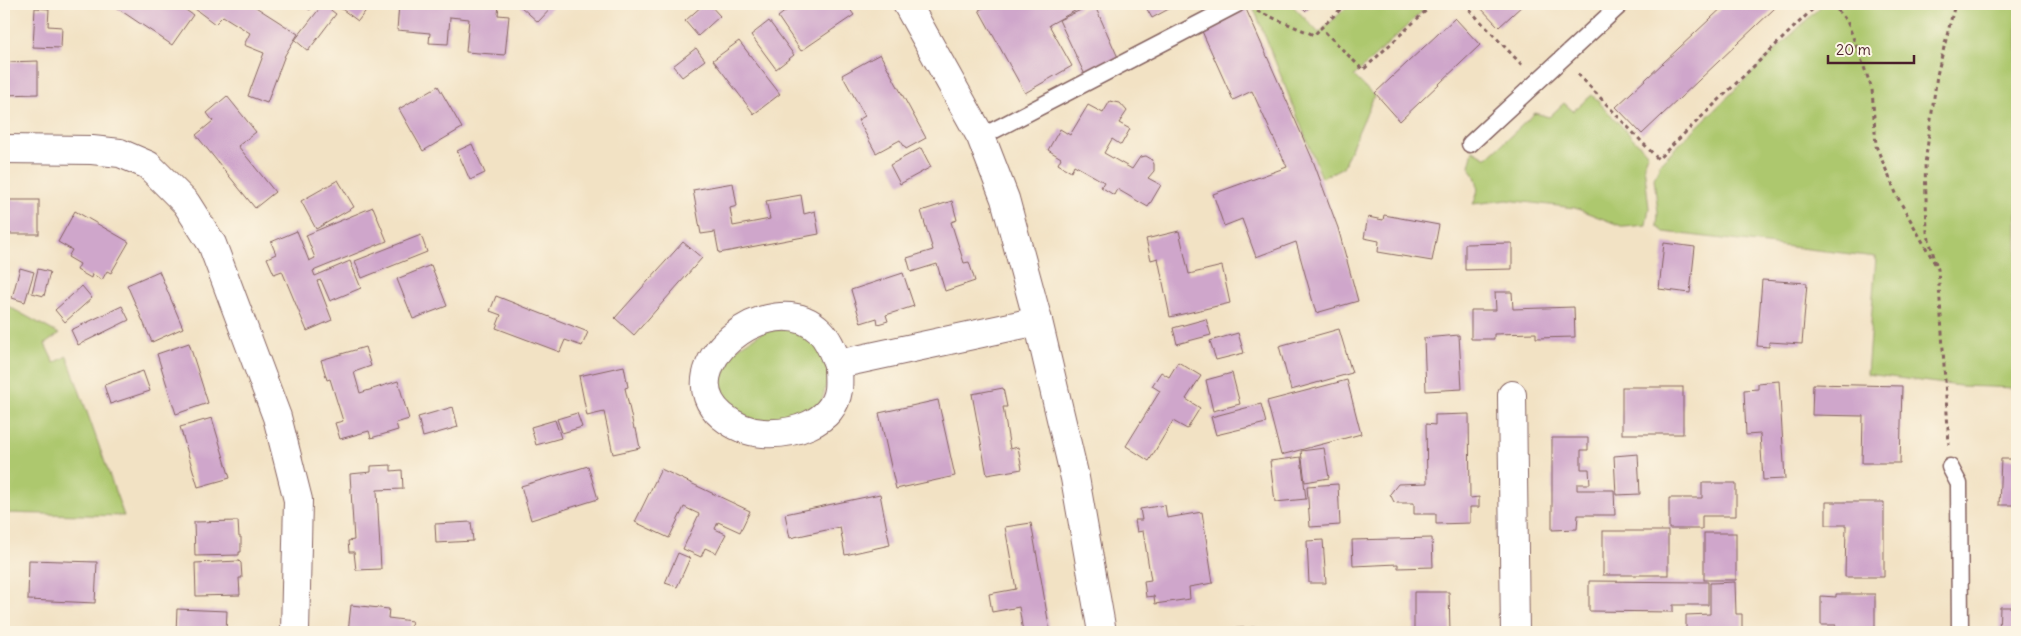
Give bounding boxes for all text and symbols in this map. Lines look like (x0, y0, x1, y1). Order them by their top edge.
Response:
scale bar (1828, 32, 1915, 64)
text: 20 m (1836, 40, 1871, 59)

